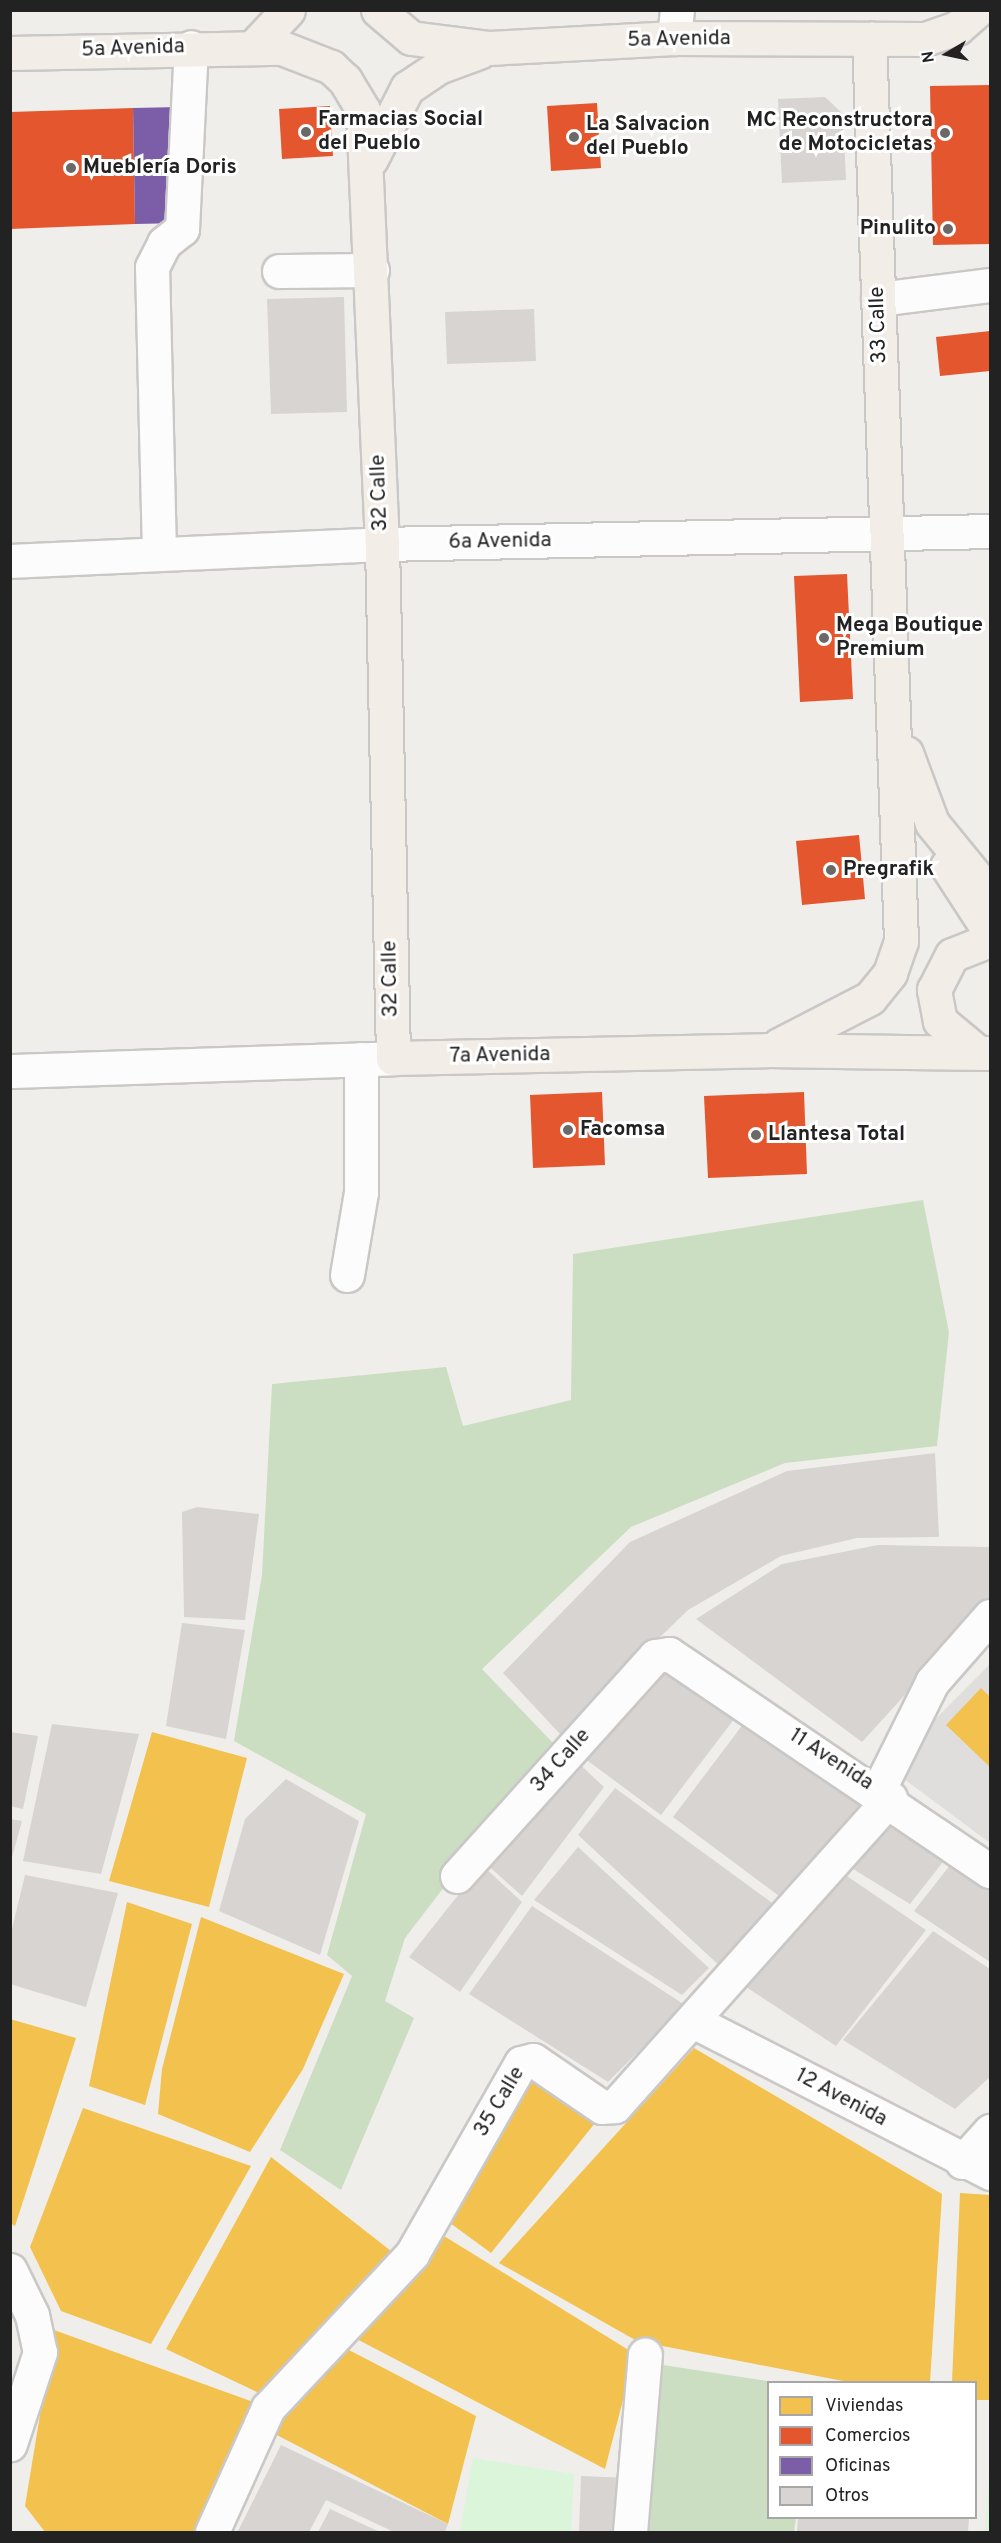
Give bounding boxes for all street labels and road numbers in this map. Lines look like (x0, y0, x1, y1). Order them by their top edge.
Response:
street label: 5a Avenida (627, 26, 731, 54)
street label: 5a Avenida (80, 35, 186, 63)
street label: 33 Calle (865, 286, 893, 364)
street label: 32 Calle (366, 454, 394, 532)
street label: 6a Avenida (448, 528, 552, 556)
street label: 32 Calle (378, 940, 404, 1018)
street label: 7a Avenida (449, 1043, 551, 1069)
street label: 11 Avenida (784, 1723, 878, 1797)
street label: 34 Calle (526, 1724, 596, 1798)
street label: 35 Calle (469, 2062, 531, 2142)
street label: 12 Avenida (791, 2063, 891, 2133)

